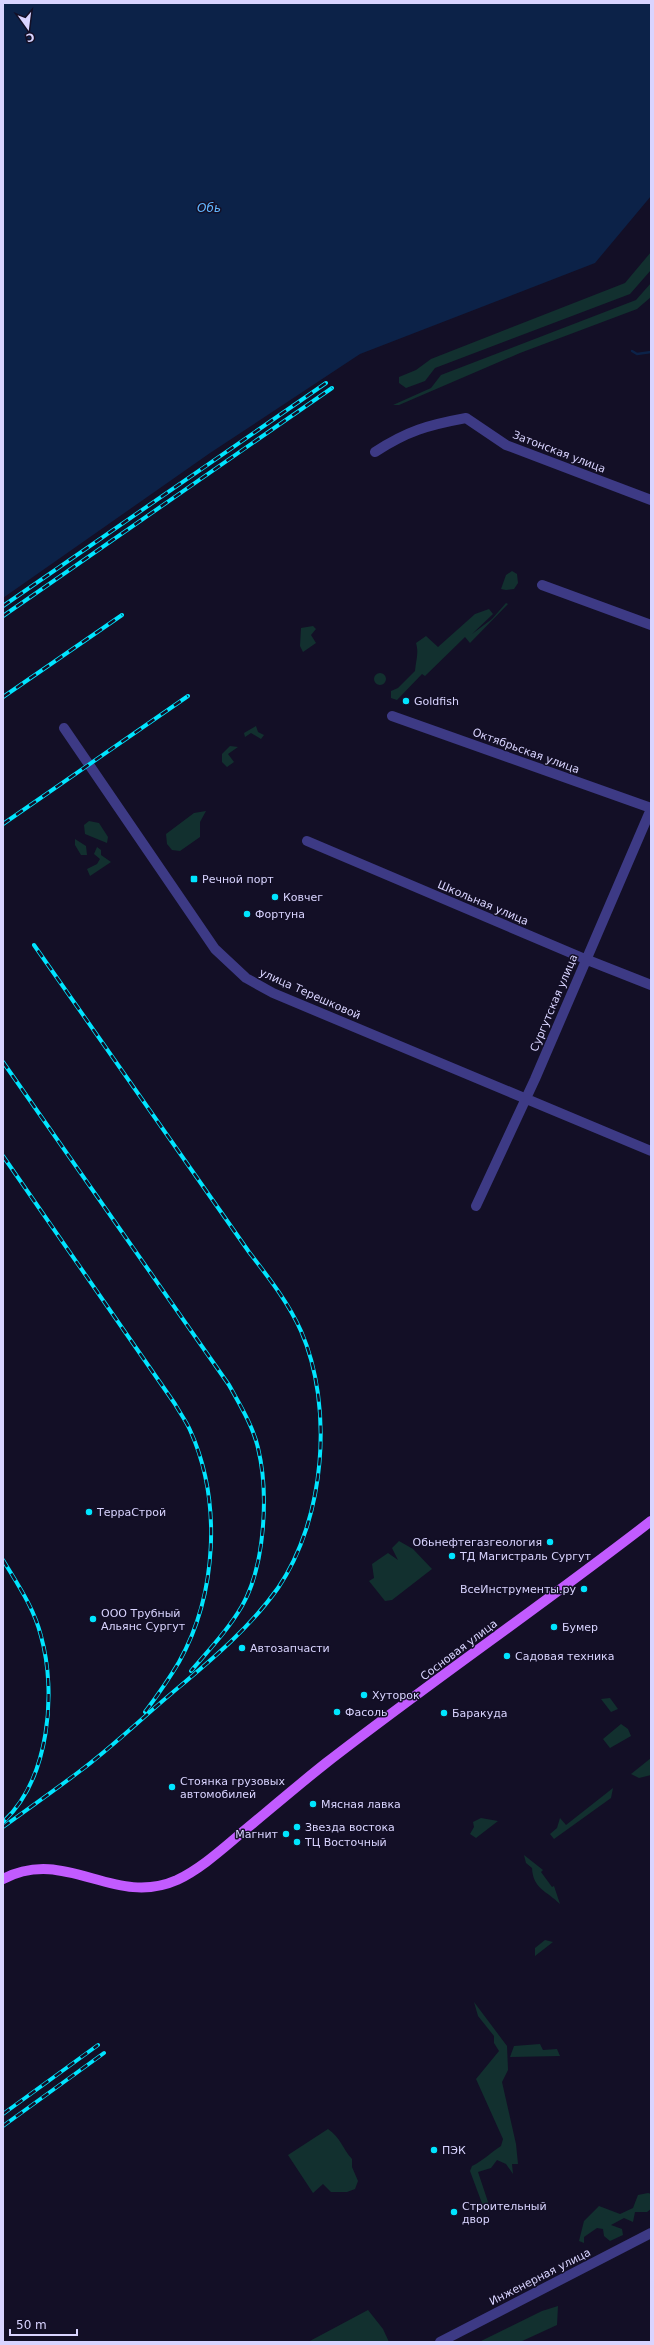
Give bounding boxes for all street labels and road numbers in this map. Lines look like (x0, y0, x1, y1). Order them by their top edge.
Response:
street label: Затонская улица (511, 428, 607, 476)
street label: Октябрьская улица (471, 726, 581, 776)
street label: Школьная улица (436, 878, 530, 928)
street label: Сургутская улица (528, 952, 580, 1054)
street label: улица Терешковой (257, 966, 363, 1022)
street label: Сосновая улица (418, 1617, 500, 1683)
street label: Инженерная улица (487, 2246, 593, 2308)

